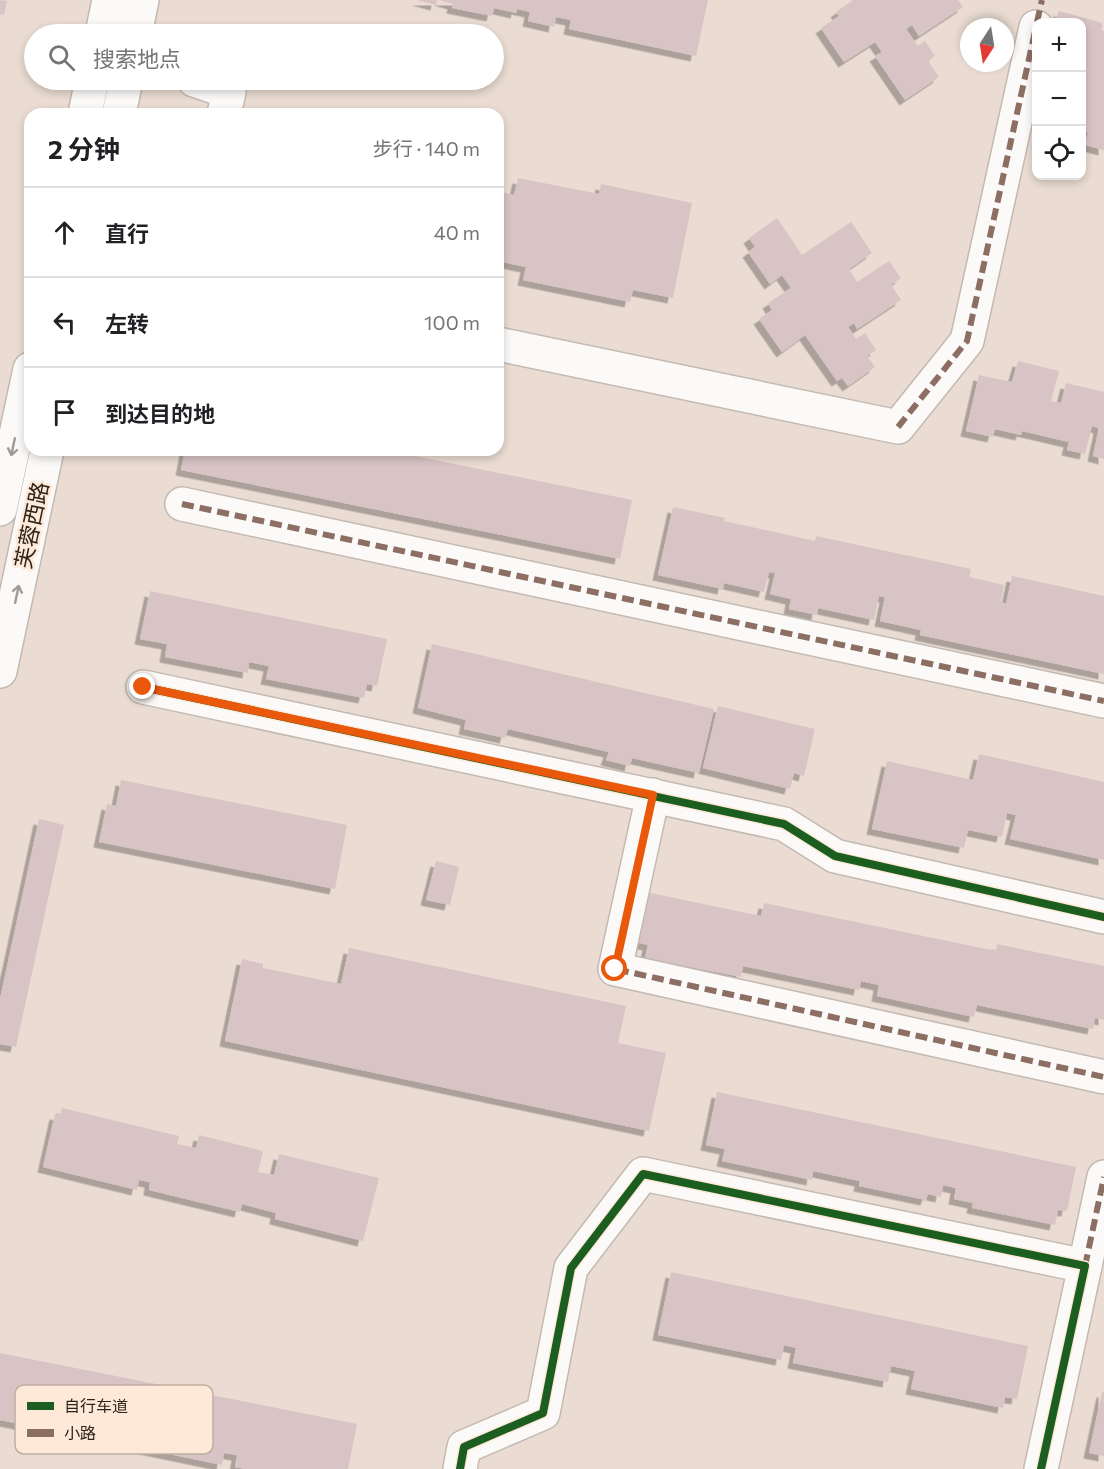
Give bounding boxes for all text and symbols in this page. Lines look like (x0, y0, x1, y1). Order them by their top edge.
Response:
north arrow (960, 18, 1014, 72)
map controls (1032, 18, 1086, 180)
button: + (1032, 18, 1086, 72)
search box (24, 24, 504, 90)
icon: search (45, 41, 78, 74)
text: 搜索地点 (93, 45, 181, 72)
button: − (1032, 72, 1086, 126)
button: locate (1032, 126, 1086, 180)
text: 2 分钟 (48, 133, 120, 164)
text: 步行 · 140 m (373, 136, 480, 160)
icon: ahead (48, 216, 81, 249)
text: 直行 (105, 220, 149, 247)
text: 40 m (434, 220, 480, 244)
icon: left (48, 306, 81, 339)
text: 左转 (105, 310, 149, 337)
text: 100 m (424, 310, 480, 334)
icon: arrive (48, 396, 81, 429)
text: 到达目的地 (105, 400, 215, 427)
one-way arrow (7, 437, 19, 456)
street label: 芙蓉西路 (9, 479, 53, 571)
one-way arrow (11, 584, 23, 603)
route end (129, 673, 155, 699)
route start (601, 955, 627, 981)
legend (15, 1385, 213, 1454)
text: 自行车道 (64, 1396, 128, 1415)
text: 小路 (64, 1423, 96, 1442)

